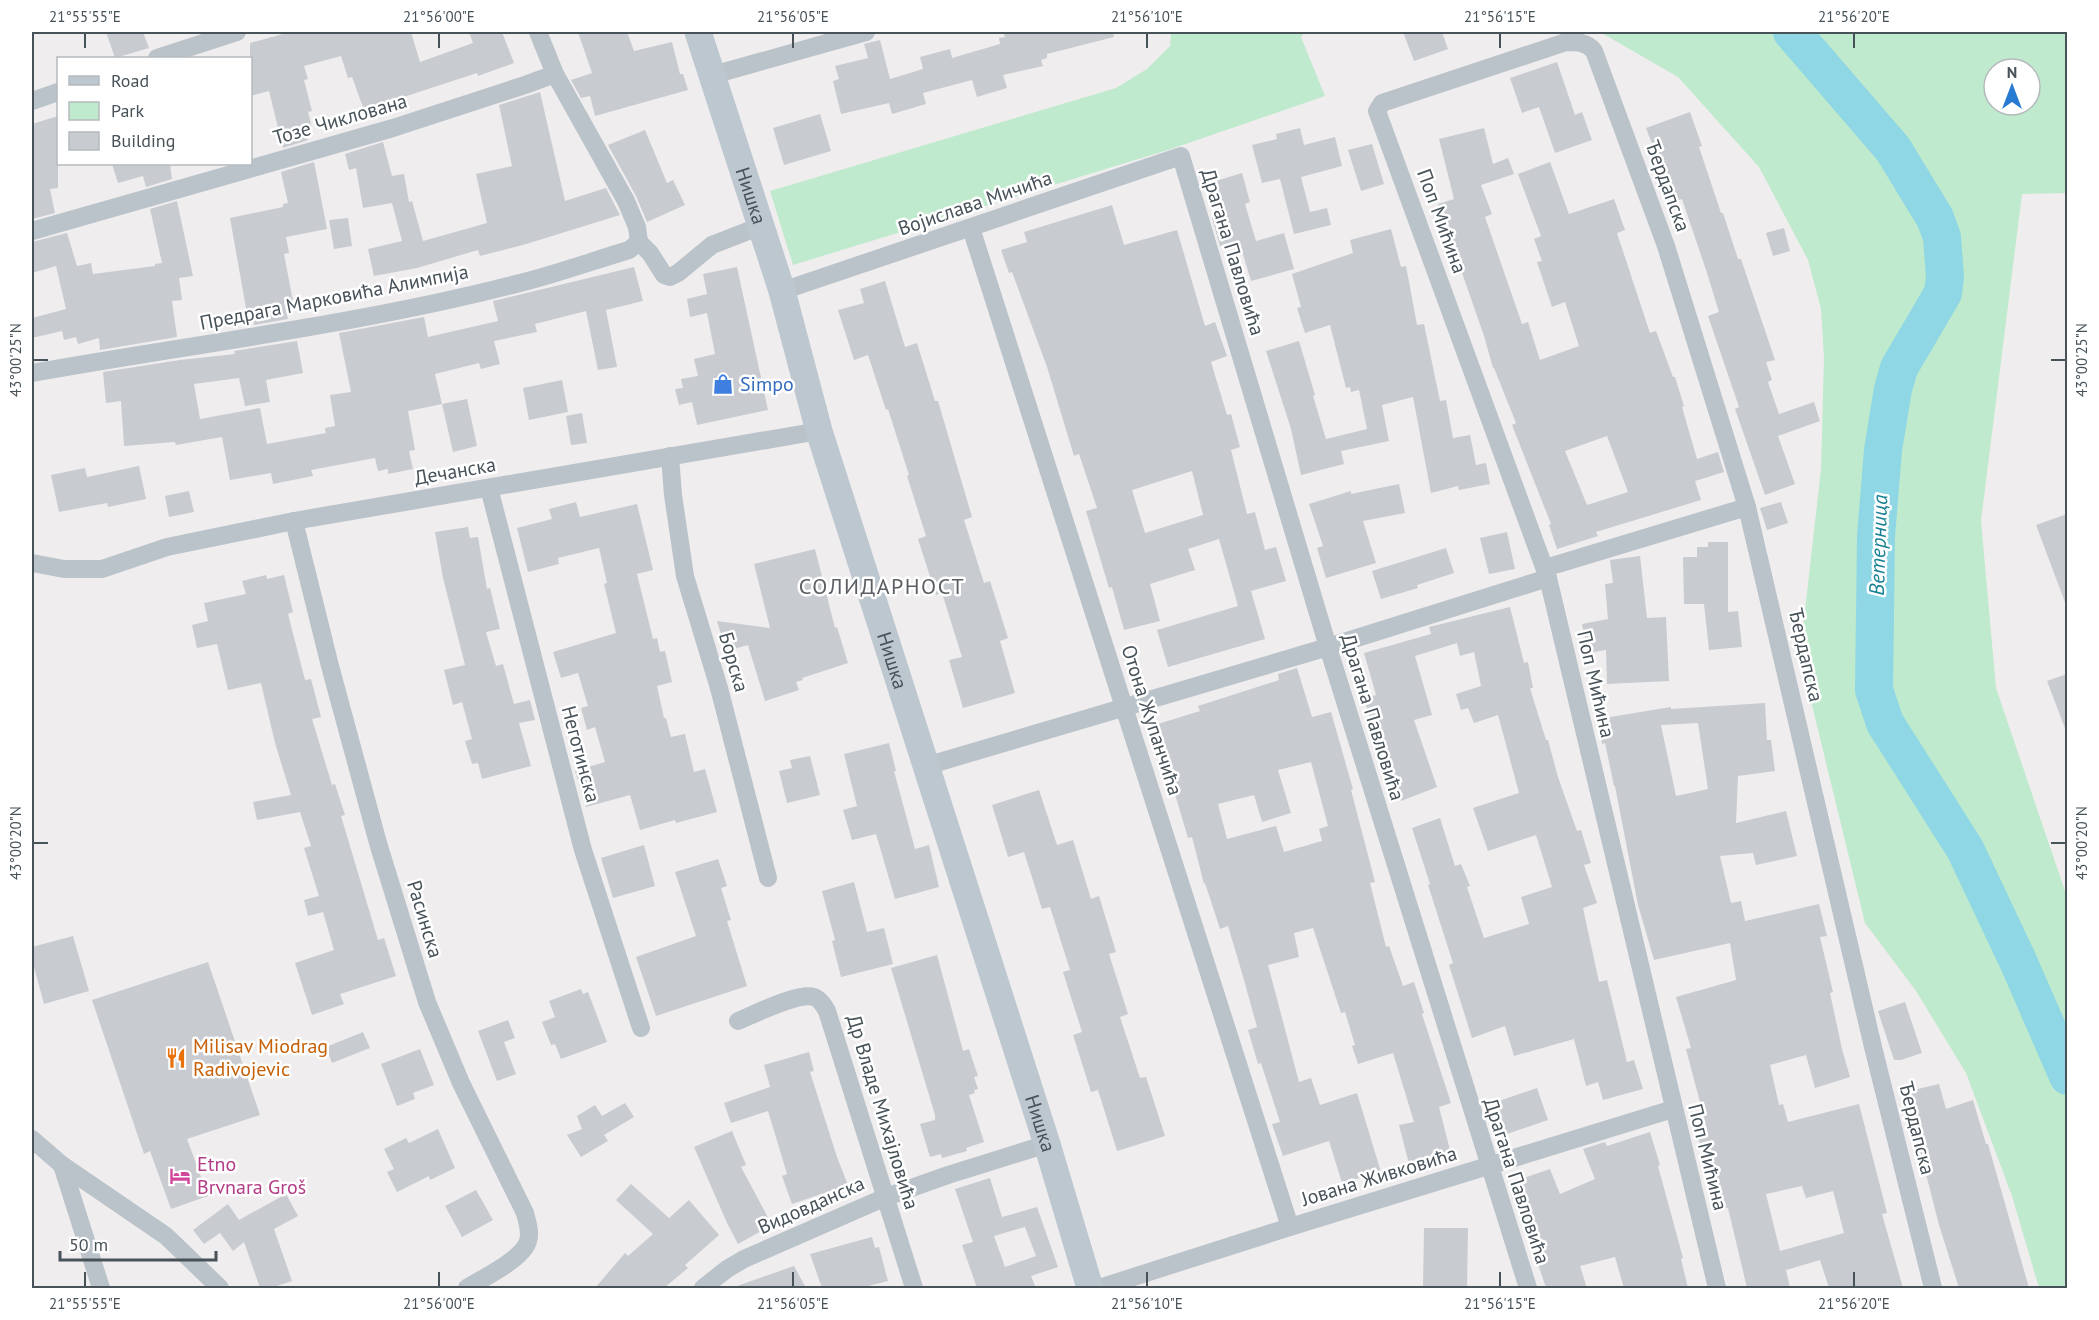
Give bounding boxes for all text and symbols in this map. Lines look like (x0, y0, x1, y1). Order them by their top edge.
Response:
text: 21°55'55"E (49, 7, 121, 26)
text: 21°56'00"E (403, 7, 475, 26)
text: 21°56'05"E (757, 7, 829, 26)
text: 21°56'10"E (1111, 7, 1183, 26)
text: 21°56'15"E (1464, 7, 1536, 26)
text: 21°56'20"E (1818, 7, 1890, 26)
legend (57, 57, 252, 165)
north arrow (1982, 57, 2042, 117)
text: N (2007, 62, 2017, 82)
text: Road (111, 69, 149, 92)
street label: Тозе Чиклована (270, 87, 410, 151)
text: Park (111, 99, 144, 122)
text: Building (111, 129, 175, 152)
street label: Ђердапска (1639, 137, 1697, 235)
street label: Нишка (730, 164, 772, 227)
street label: Војислава Мичића (895, 164, 1055, 242)
street label: Драгана Павловића (1195, 165, 1271, 339)
street label: Поп Мићина (1411, 165, 1473, 277)
street label: Предрага Марковића Алимпија (197, 258, 471, 336)
text: 43°00'25"N (6, 323, 25, 397)
text: 43°00'25"N (2072, 323, 2091, 397)
place label: Simpo (740, 371, 794, 397)
shop icon: Simpo (711, 372, 735, 396)
street label: Дечанска (412, 451, 498, 491)
water label: Ветерница (1863, 493, 1893, 596)
district label: СОЛИДАРНОСТ (799, 572, 965, 600)
street label: Ђердапска (1783, 606, 1829, 704)
street label: Поп Мићина (1571, 628, 1621, 740)
street label: Борска (713, 629, 755, 695)
street label: Нишка (871, 629, 914, 692)
street label: Драгана Павловића (1335, 630, 1411, 804)
street label: Отона Жупанчића (1115, 642, 1189, 798)
street label: Неготинска (556, 703, 606, 805)
text: 43°00'20"N (6, 806, 25, 880)
text: 43°00'20"N (2072, 806, 2091, 880)
street label: Расинска (401, 877, 449, 961)
street label: Др Владе Михајловића (841, 1011, 925, 1213)
place label: Milisav Miodrag Radivojevic (193, 1033, 328, 1082)
restaurant icon: Milisav Miodrag Radivojevic (164, 1046, 188, 1070)
street label: Ђердапска (1893, 1079, 1941, 1177)
street label: Нишка (1019, 1092, 1062, 1155)
street label: Драгана Павловића (1478, 1095, 1556, 1267)
street label: Поп Мићина (1682, 1101, 1734, 1213)
street label: Јована Живковића (1297, 1140, 1460, 1212)
place label: Etno Brvnara Groš (197, 1151, 306, 1200)
hotel icon: Etno Brvnara Groš (168, 1164, 192, 1188)
street label: Видовданска (754, 1170, 868, 1240)
scale bar (60, 1224, 216, 1262)
text: 50 m (69, 1233, 108, 1256)
text: 21°55'55"E (49, 1294, 121, 1313)
text: 21°56'00"E (403, 1294, 475, 1313)
text: 21°56'05"E (757, 1294, 829, 1313)
text: 21°56'10"E (1111, 1294, 1183, 1313)
text: 21°56'15"E (1464, 1294, 1536, 1313)
text: 21°56'20"E (1818, 1294, 1890, 1313)

